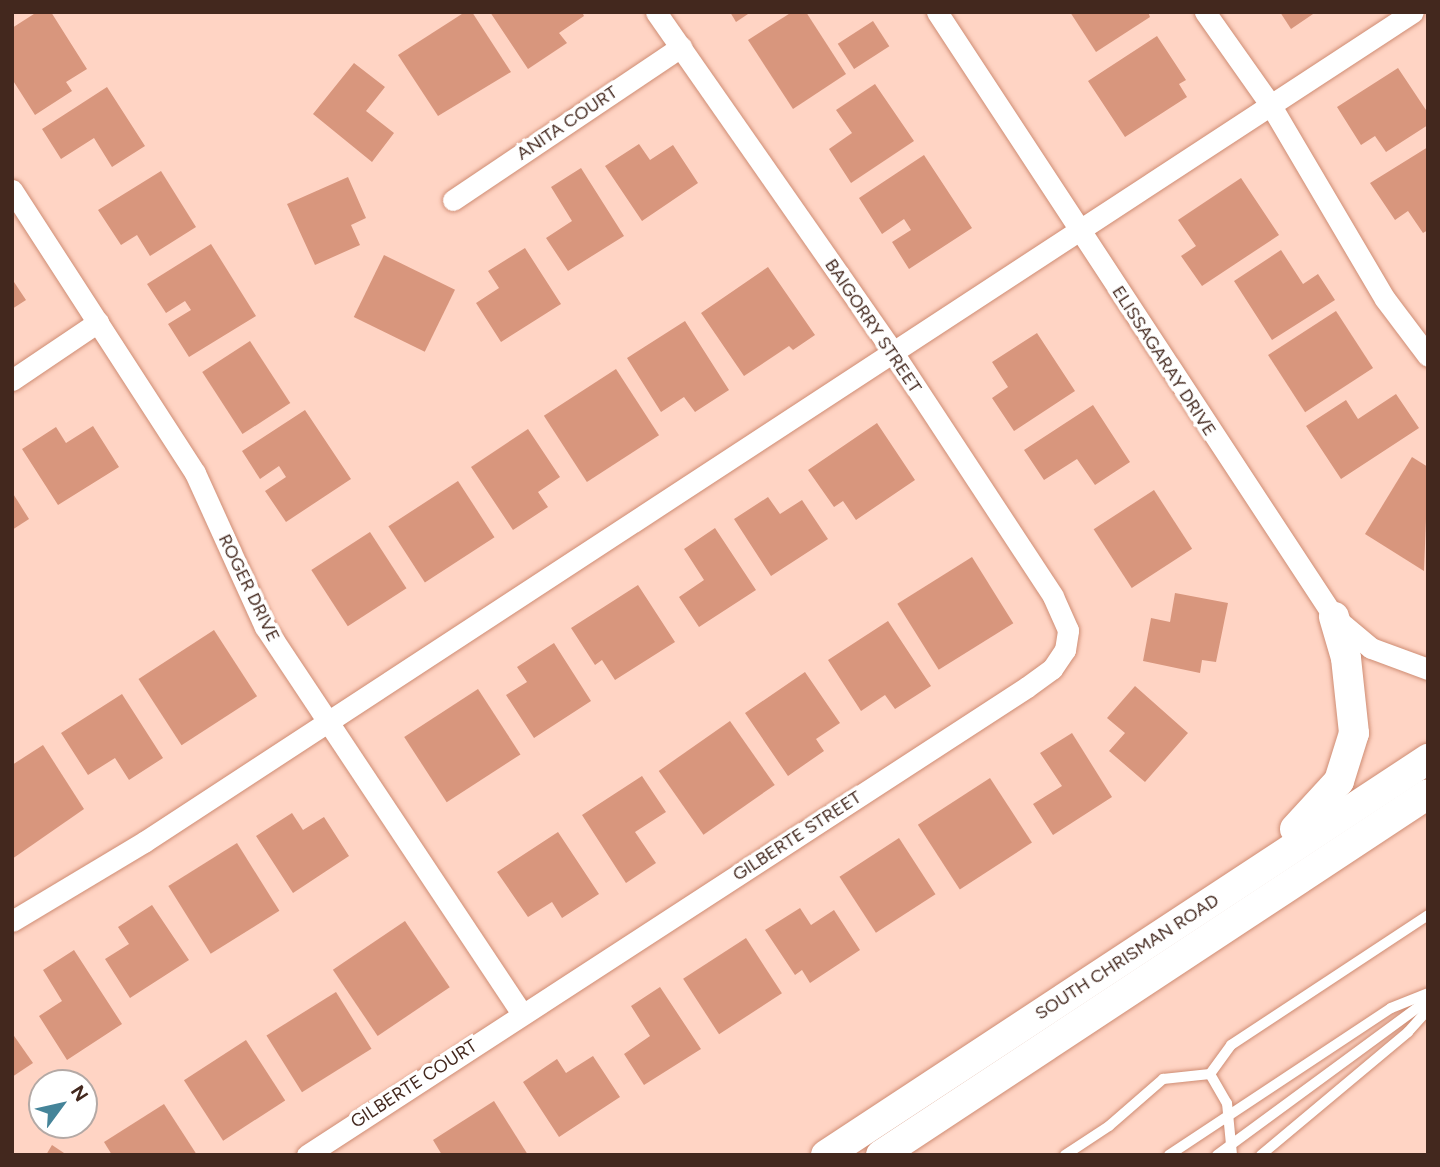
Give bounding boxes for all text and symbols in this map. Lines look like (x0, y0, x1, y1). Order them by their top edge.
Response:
street label: ANITA COURT (512, 81, 622, 165)
street label: BAIGORRY STREET (820, 255, 926, 397)
street label: ELISSAGARAY DRIVE (1107, 282, 1221, 440)
street label: ROGER DRIVE (214, 531, 284, 645)
street label: GILBERTE STREET (729, 786, 865, 886)
street label: SOUTH CHRISMAN ROAD (1031, 889, 1223, 1025)
street label: GILBERTE COURT (347, 1035, 481, 1133)
north arrow (28, 1069, 98, 1139)
text: N (66, 1081, 93, 1106)

